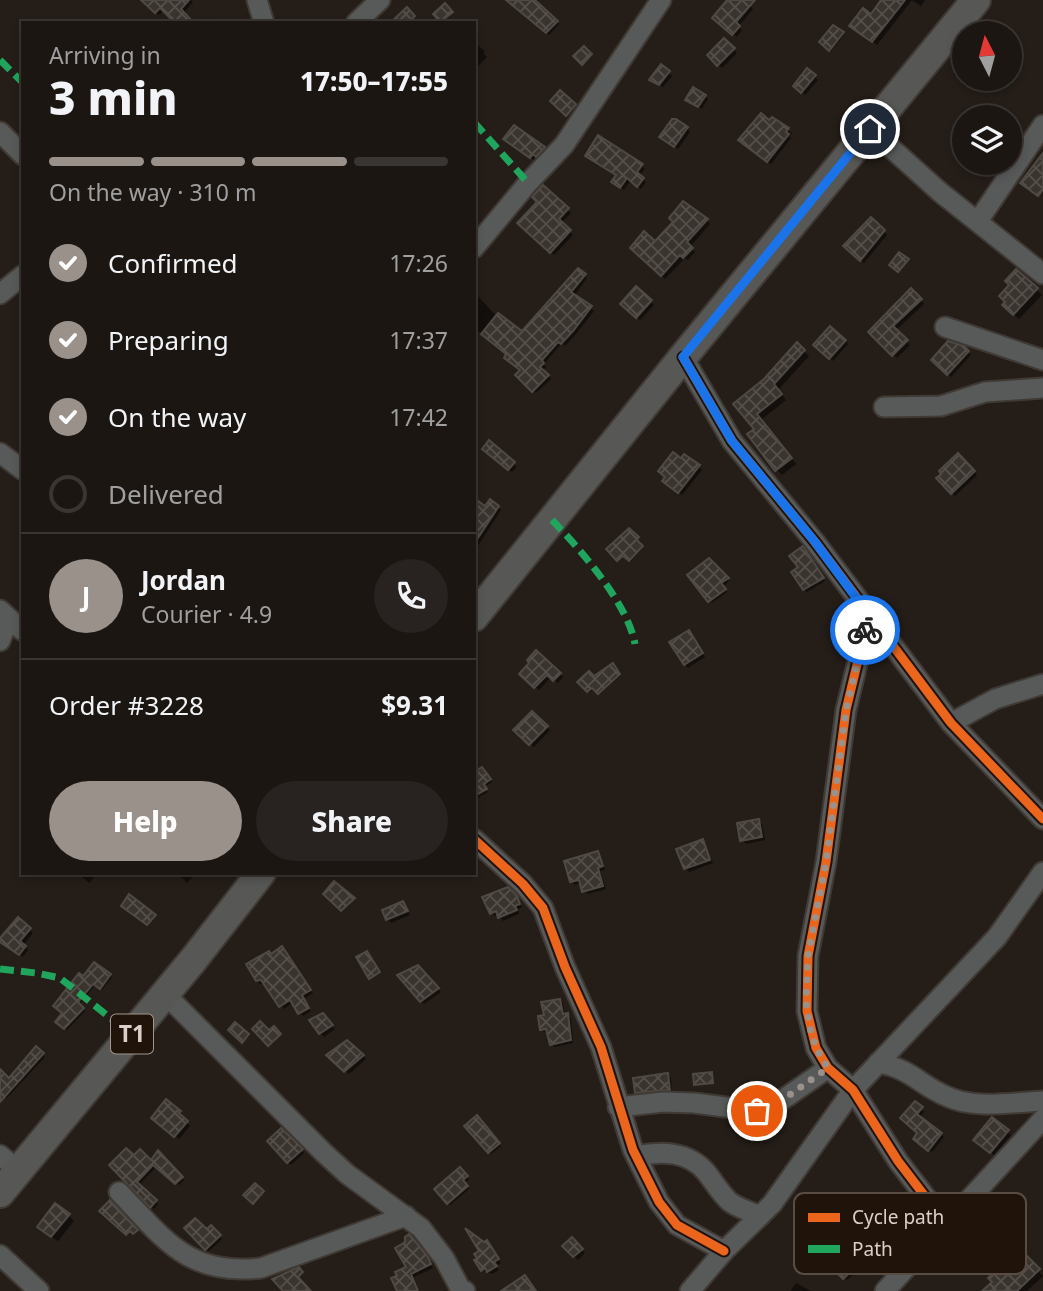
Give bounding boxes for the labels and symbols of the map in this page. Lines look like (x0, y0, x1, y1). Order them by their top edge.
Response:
north arrow (952, 21, 1022, 91)
pin (840, 99, 900, 159)
courier (830, 595, 900, 665)
road number: T1 (111, 1015, 153, 1054)
pin (727, 1081, 787, 1141)
legend (794, 1193, 1026, 1274)
text: Cycle path (852, 1204, 944, 1230)
text: Path (852, 1236, 893, 1262)

